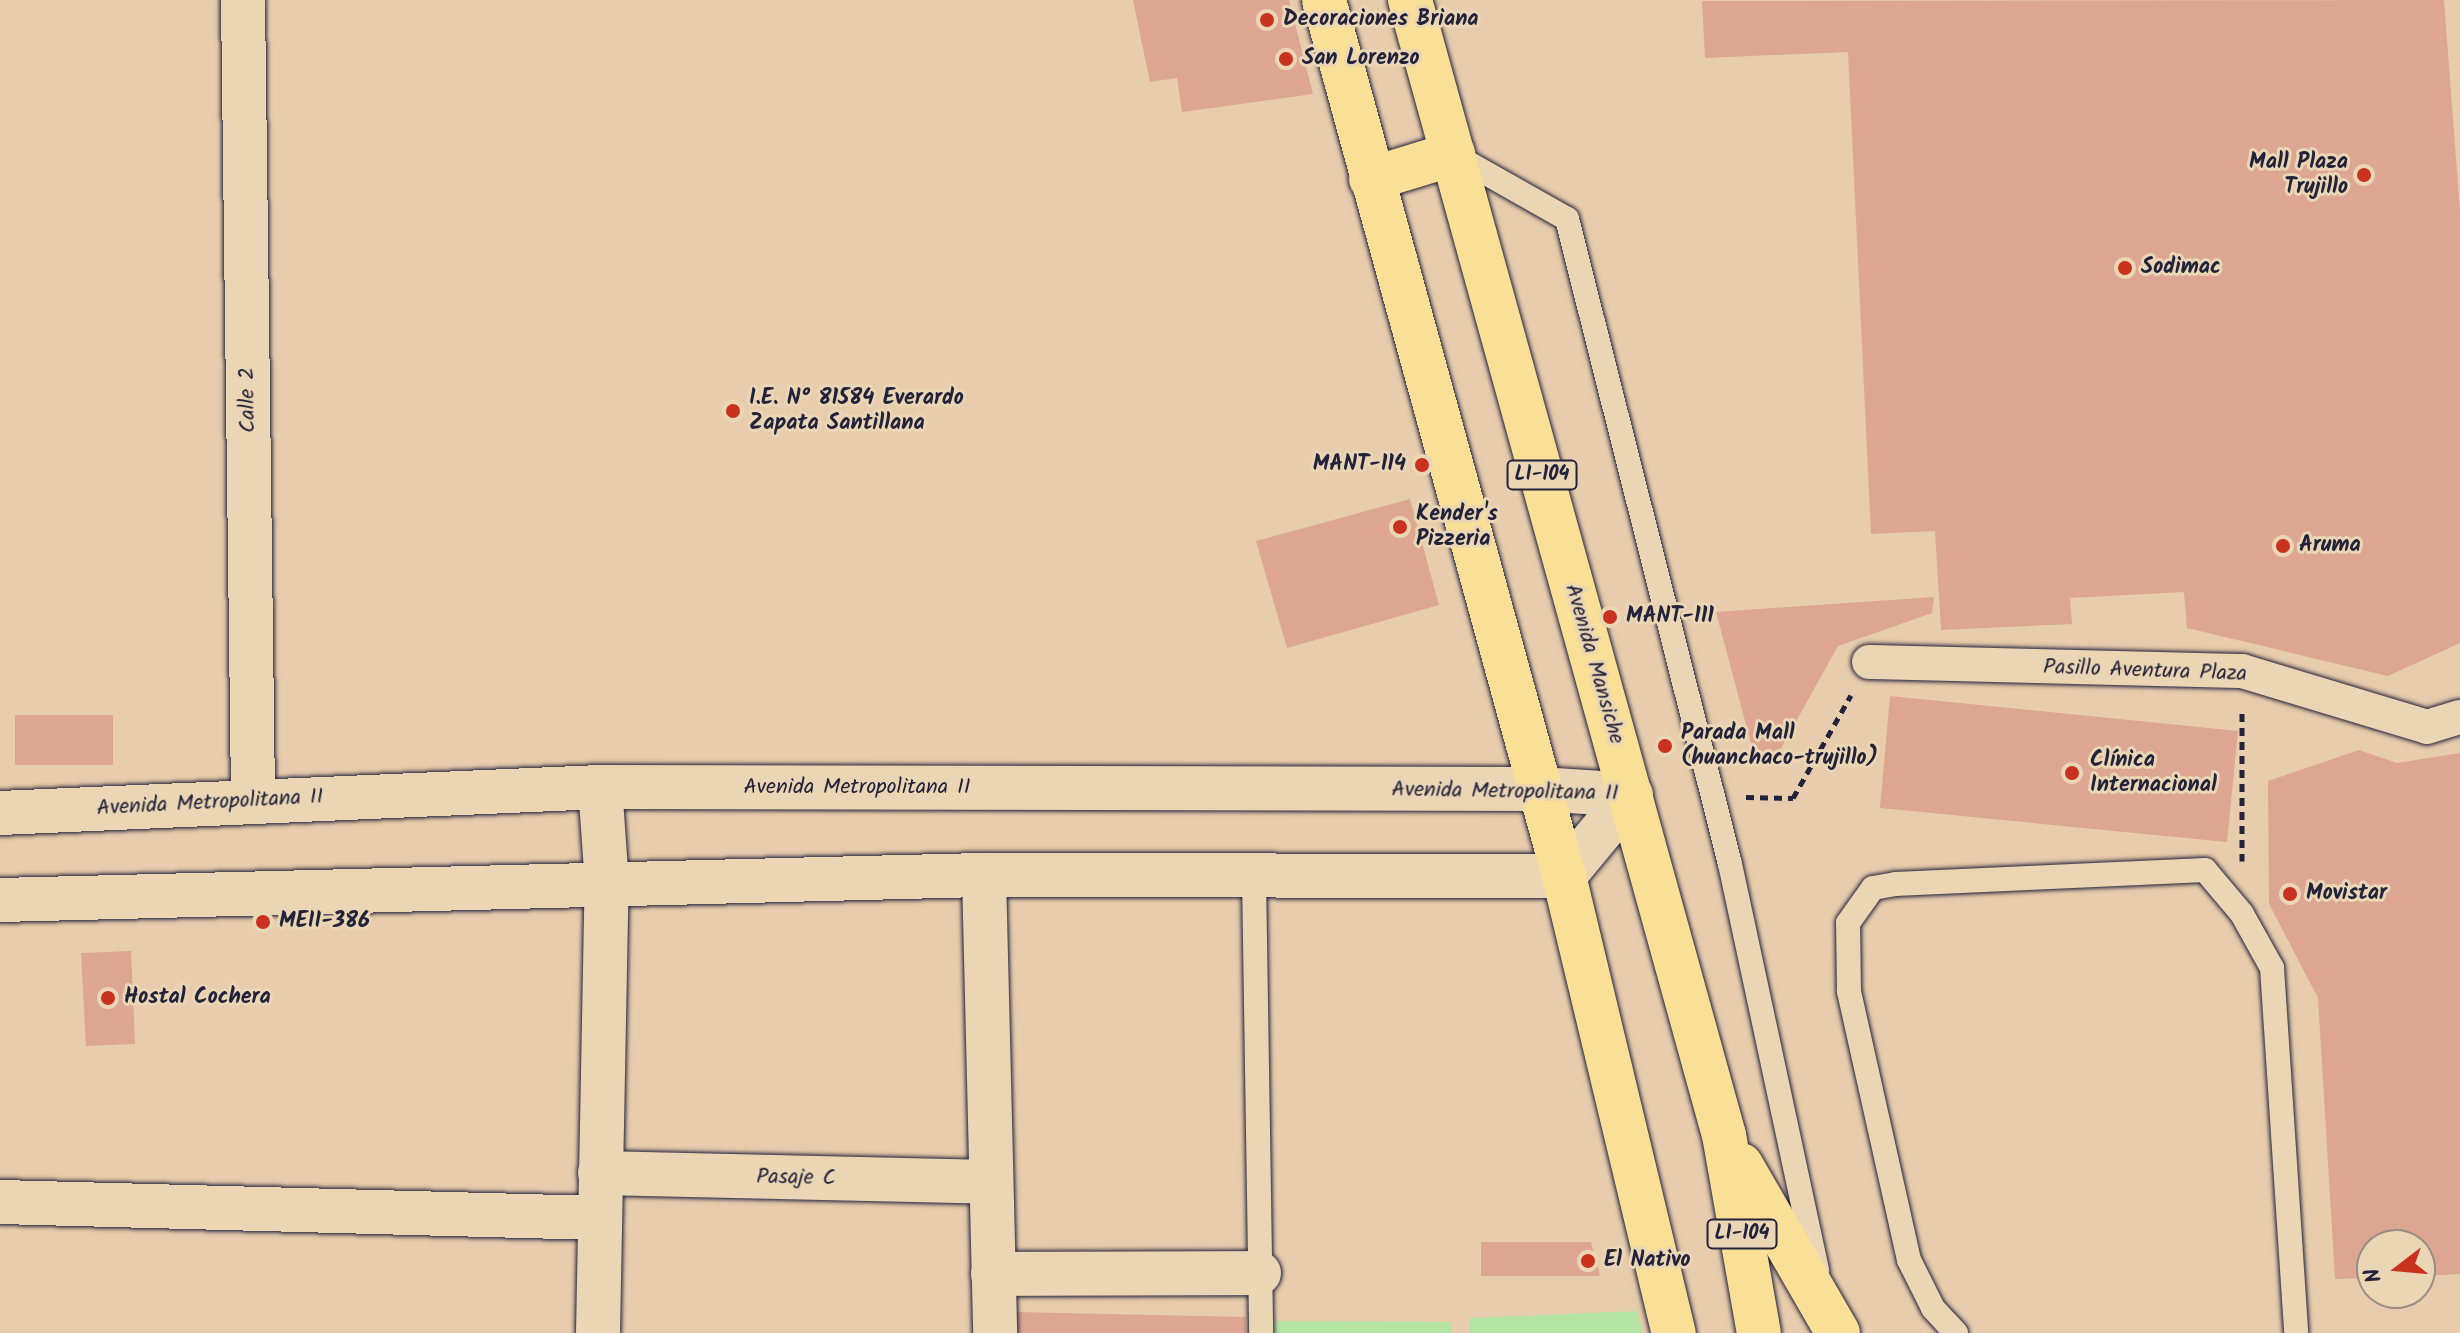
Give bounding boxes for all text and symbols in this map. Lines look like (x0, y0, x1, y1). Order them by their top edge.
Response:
place label: Decoraciones Briana (1283, 7, 1479, 33)
marker: Decoraciones Briana (1258, 11, 1276, 29)
place label: San Lorenzo (1302, 46, 1420, 72)
marker: San Lorenzo (1277, 50, 1295, 68)
place label: Mall Plaza Trujillo (2249, 149, 2348, 200)
marker: Mall Plaza Trujillo (2355, 166, 2373, 184)
place label: Sodimac (2141, 255, 2221, 281)
marker: Sodimac (2116, 259, 2134, 277)
street label: Calle 2 (234, 367, 262, 433)
place label: I.E. N° 81584 Everardo Zapata Santillana (749, 385, 964, 436)
marker: I.E. N° 81584 Everardo Zapata Santillana (724, 402, 742, 420)
place label: MANT-114 (1313, 452, 1406, 478)
marker: MANT-114 (1413, 456, 1431, 474)
road number: LI-104 (1506, 459, 1578, 491)
place label: Kender's Pizzeria (1416, 501, 1498, 552)
marker: Kender's Pizzeria (1391, 518, 1409, 536)
place label: Aruma (2299, 533, 2361, 559)
marker: Aruma (2274, 537, 2292, 555)
street label: Avenida Mansiche (1559, 581, 1629, 747)
place label: MANT-111 (1626, 604, 1714, 630)
marker: MANT-111 (1601, 608, 1619, 626)
street label: Pasillo Aventura Plaza (2043, 654, 2247, 688)
place label: Parada Mall (huanchaco-trujillo) (1681, 720, 1878, 772)
marker: Parada Mall (huanchaco-trujillo) (1656, 737, 1674, 755)
place label: Clínica Internacional (2090, 747, 2217, 798)
marker: Clínica Internacional (2061, 762, 2083, 784)
street label: Avenida Metropolitana II (743, 775, 971, 801)
street label: Avenida Metropolitana II (1391, 777, 1619, 807)
street label: Avenida Metropolitana II (96, 784, 324, 822)
place label: Movistar (2306, 881, 2387, 907)
marker: Movistar (2281, 885, 2299, 903)
place label: MEII-386 (279, 909, 370, 935)
marker: MEII-386 (254, 913, 272, 931)
place label: Hostal Cochera (124, 985, 271, 1011)
marker: Hostal Cochera (99, 989, 117, 1007)
street label: Pasaje C (756, 1164, 836, 1192)
road number: LI-104 (1706, 1218, 1778, 1250)
north arrow (2356, 1229, 2436, 1309)
place label: El Nativo (1604, 1248, 1691, 1274)
marker: El Nativo (1579, 1252, 1597, 1270)
text: N (2356, 1264, 2393, 1287)

